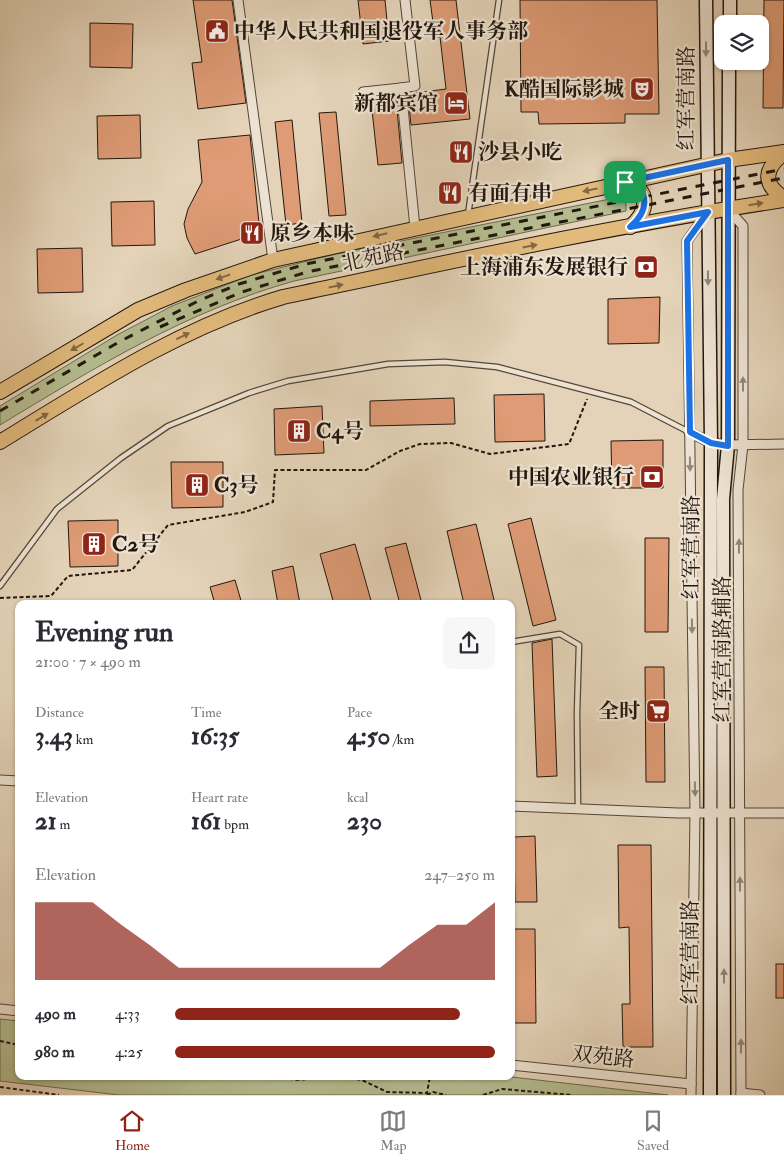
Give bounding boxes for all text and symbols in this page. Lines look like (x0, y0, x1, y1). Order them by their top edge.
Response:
map controls (714, 15, 769, 70)
button: layers (714, 15, 769, 70)
public building icon: 中华人民共和国退役军人事务部 (204, 18, 230, 44)
place label: 中华人民共和国退役军人事务部 (234, 18, 528, 45)
one-way arrow (702, 41, 710, 57)
street label: 红军营南路 (673, 46, 700, 151)
place label: K酷国际影城 (504, 76, 624, 103)
theatre icon: K酷国际影城 (629, 76, 655, 102)
place label: 新都宾馆 (354, 90, 438, 117)
hotel icon: 新都宾馆 (443, 90, 469, 116)
restaurant icon: 沙县小吃 (448, 139, 474, 165)
place label: 沙县小吃 (478, 139, 562, 166)
pin (604, 161, 646, 203)
icon: arrive (611, 168, 639, 196)
restaurant icon: 有面有串 (437, 180, 463, 206)
place label: 有面有串 (468, 180, 552, 207)
one-way arrow (582, 186, 597, 194)
one-way arrow (748, 200, 764, 208)
restaurant icon: 原乡本味 (239, 220, 265, 246)
place label: 原乡本味 (270, 220, 355, 247)
one-way arrow (371, 232, 387, 240)
street label: 北苑路 (339, 238, 407, 278)
one-way arrow (522, 242, 538, 250)
place label: 上海浦东发展银行 (460, 254, 628, 281)
bank icon: 上海浦东发展银行 (633, 254, 659, 280)
one-way arrow (705, 270, 713, 286)
one-way arrow (215, 273, 230, 281)
one-way arrow (329, 281, 345, 289)
one-way arrow (176, 332, 190, 340)
one-way arrow (70, 342, 83, 351)
one-way arrow (739, 376, 747, 392)
one-way arrow (35, 412, 48, 421)
building icon: C4号 (286, 418, 312, 444)
place label: C4号 (316, 418, 364, 445)
one-way arrow (686, 456, 694, 472)
place label: 中国农业银行 (508, 464, 634, 491)
bank icon: 中国农业银行 (639, 464, 665, 490)
building icon: C3号 (184, 472, 210, 498)
place label: C3号 (214, 472, 258, 499)
street label: 红军营南路 (678, 495, 705, 600)
building icon: C2号 (81, 531, 107, 557)
place label: C2号 (112, 531, 159, 558)
one-way arrow (735, 538, 743, 554)
street label: 红军营南路辅路 (709, 576, 736, 723)
text: Evening run (35, 615, 173, 650)
button: share (443, 617, 495, 669)
one-way arrow (688, 619, 696, 635)
text: 21:00 · 7 × 490 m (35, 652, 141, 672)
place label: 全时 (598, 698, 640, 725)
supermarket icon: 全时 (645, 698, 671, 724)
text: Distance (35, 704, 84, 721)
text: Time (191, 704, 222, 721)
text: Pace (347, 704, 372, 721)
text: 3.43 (35, 721, 73, 752)
text: 16:35 (191, 721, 239, 752)
text: 4:50 (347, 721, 390, 752)
text: km (73, 731, 93, 748)
text: /km (390, 731, 414, 748)
one-way arrow (691, 781, 699, 797)
text: Elevation (35, 789, 88, 806)
text: Heart rate (191, 789, 248, 806)
text: kcal (347, 789, 368, 806)
text: 21 (35, 806, 57, 837)
text: 161 (191, 806, 221, 837)
text: 230 (347, 806, 382, 837)
text: m (57, 816, 70, 833)
text: bpm (221, 816, 249, 833)
text: Elevation (35, 865, 96, 885)
text: 247–250 m (424, 865, 495, 885)
one-way arrow (736, 876, 744, 892)
street label: 红军营南路 (677, 900, 704, 1005)
one-way arrow (720, 968, 728, 984)
text: 490 m (35, 1004, 76, 1024)
text: 4:33 (115, 1004, 140, 1024)
one-way arrow (737, 1038, 745, 1054)
street label: 双苑路 (570, 1040, 636, 1074)
text: 980 m (35, 1042, 75, 1062)
text: 4:25 (115, 1042, 143, 1062)
tab: Home (115, 1107, 150, 1154)
tab: Map (379, 1107, 407, 1154)
tab: Saved (637, 1107, 669, 1154)

